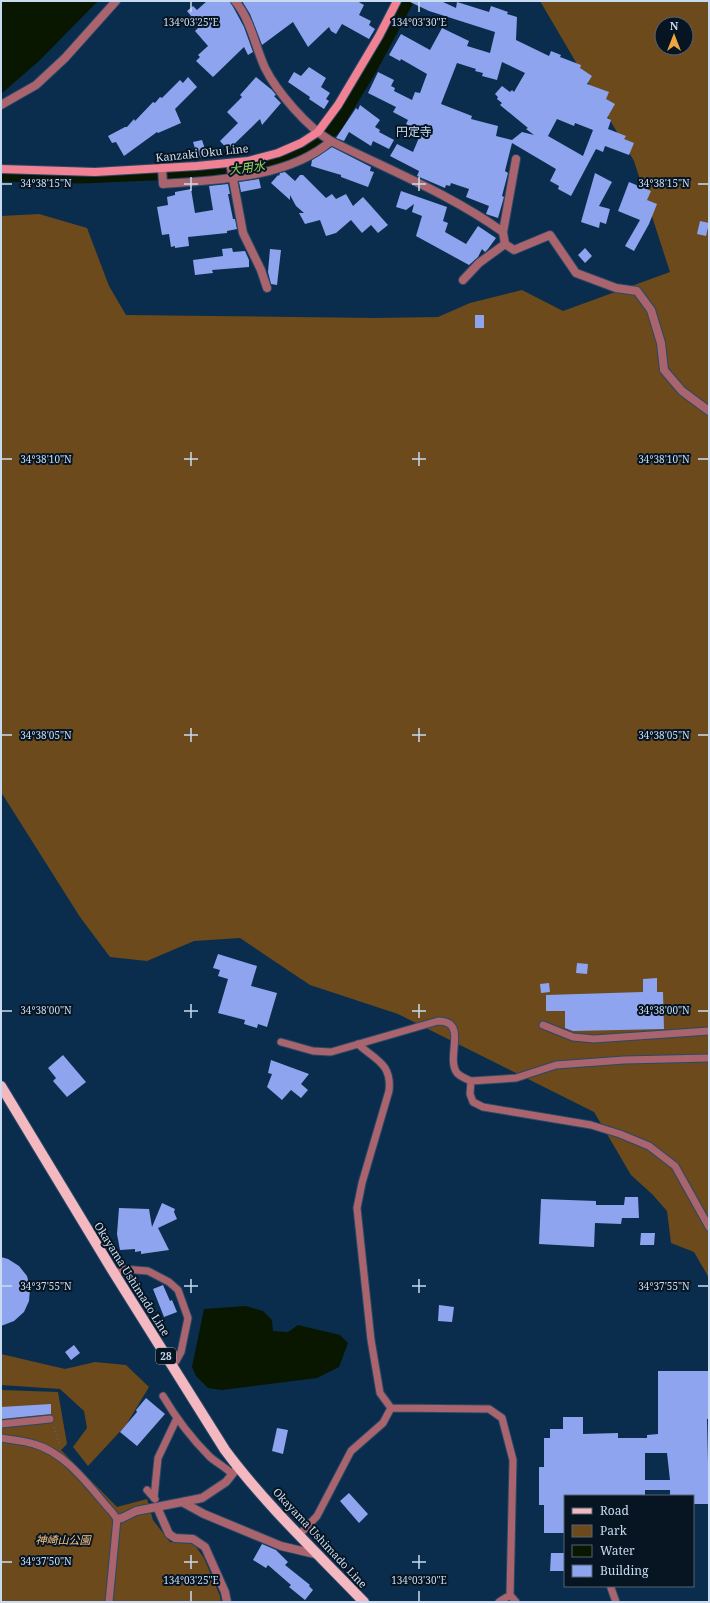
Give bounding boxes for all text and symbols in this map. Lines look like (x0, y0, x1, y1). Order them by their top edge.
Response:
text: 134°03'25"E (163, 15, 219, 29)
text: 134°03'30"E (391, 15, 447, 29)
north arrow (654, 16, 694, 56)
text: N (670, 18, 679, 33)
district label: 円定寺 (396, 123, 432, 140)
street label: Kanzaki Oku Line (155, 140, 249, 165)
water label: 大用水 (228, 157, 268, 178)
text: 34°38'15"N (20, 176, 72, 190)
text: 34°38'15"N (638, 176, 690, 190)
text: 34°38'10"N (20, 452, 72, 466)
text: 34°38'10"N (638, 452, 690, 466)
text: 34°38'05"N (20, 728, 72, 742)
text: 34°38'05"N (638, 728, 690, 742)
text: 34°38'00"N (20, 1003, 72, 1017)
text: 34°38'00"N (638, 1003, 690, 1017)
street label: Okayama Ushimado Line (91, 1219, 174, 1339)
text: 34°37'55"N (20, 1279, 72, 1293)
text: 34°37'55"N (638, 1279, 690, 1293)
road number: 28 (156, 1348, 176, 1364)
street label: Okayama Ushimado Line (270, 1484, 371, 1591)
legend (564, 1495, 694, 1587)
text: Road (600, 1502, 630, 1519)
text: Park (600, 1522, 628, 1539)
park label: 神崎山公園 (36, 1532, 92, 1547)
text: Water (600, 1542, 635, 1559)
text: 34°37'50"N (20, 1554, 72, 1568)
text: Building (600, 1562, 649, 1579)
text: 134°03'25"E (163, 1573, 219, 1587)
text: 134°03'30"E (391, 1573, 447, 1587)

